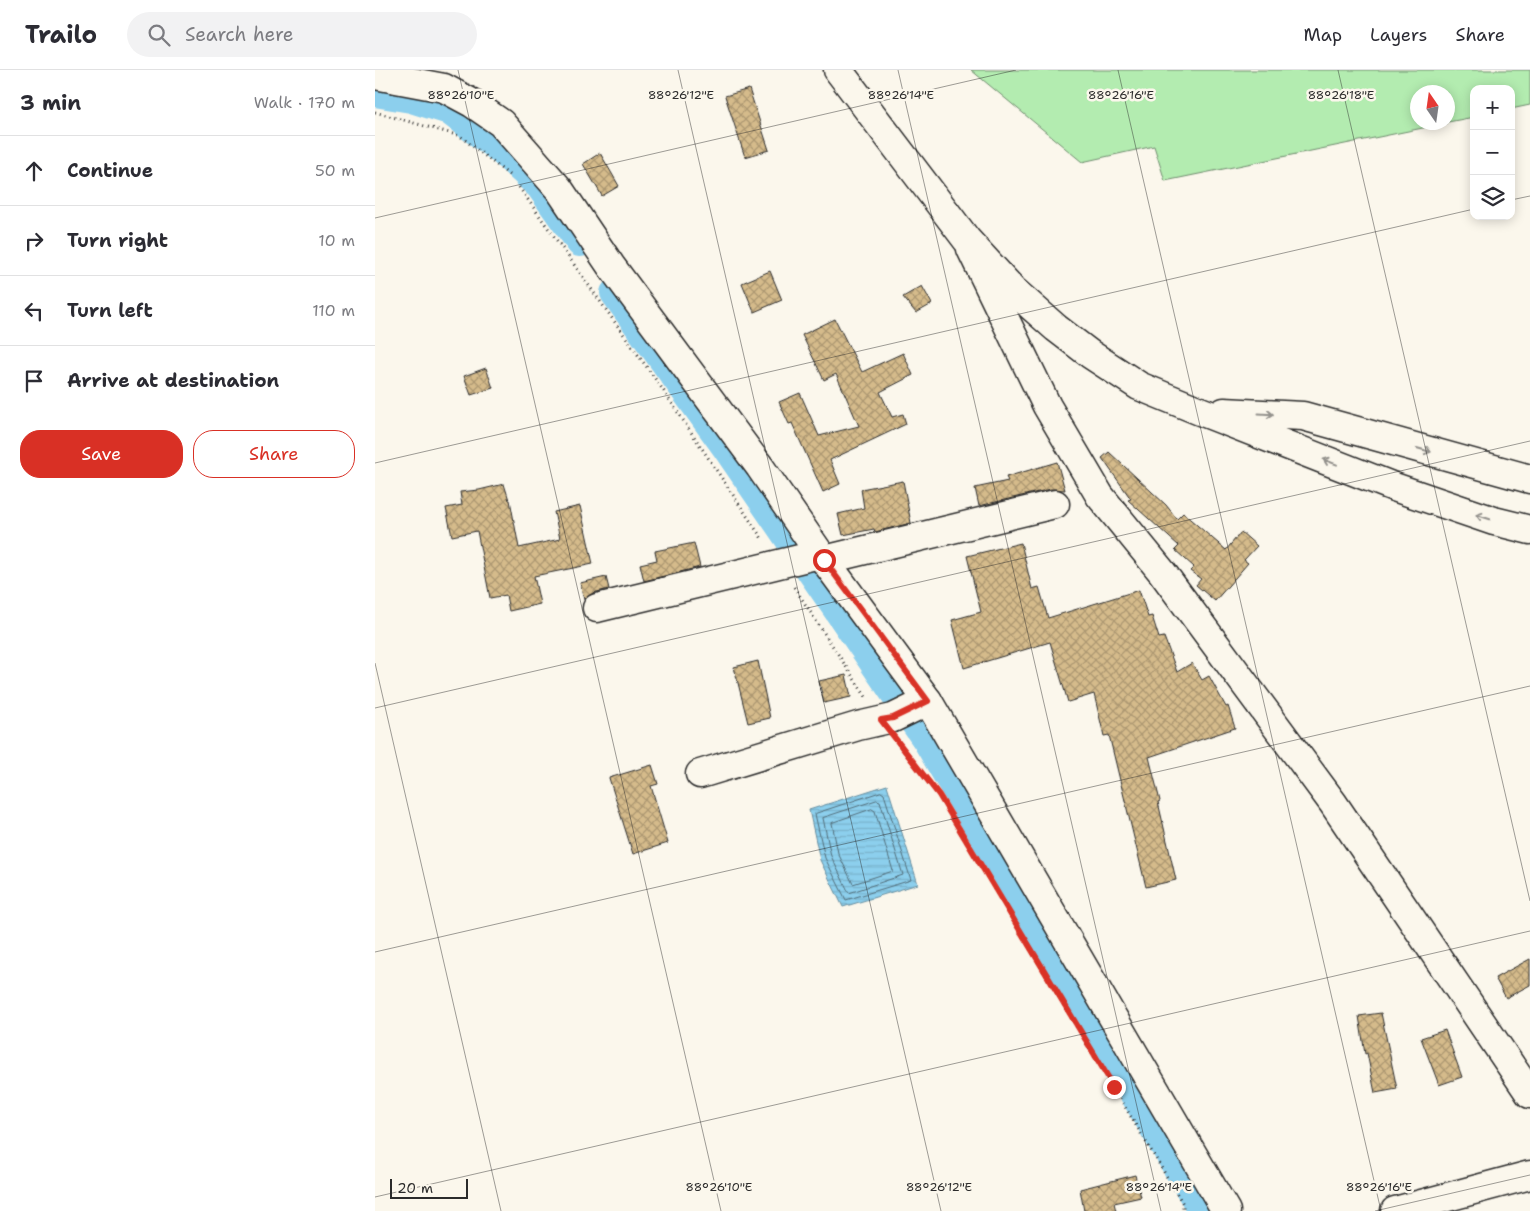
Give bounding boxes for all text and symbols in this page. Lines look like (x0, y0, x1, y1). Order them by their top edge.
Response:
search box (127, 12, 477, 57)
text: Trailo (25, 19, 97, 51)
icon: search (145, 21, 173, 49)
text: Search here (185, 22, 294, 47)
text: Map (1304, 23, 1342, 47)
text: Layers (1370, 23, 1427, 47)
text: Share (1455, 23, 1505, 47)
north arrow (1410, 85, 1455, 130)
map controls (1470, 85, 1515, 220)
button: + (1470, 85, 1515, 130)
text: 88°26'10"E (428, 87, 494, 103)
text: 88°26'12"E (648, 87, 714, 103)
text: 88°26'14"E (868, 87, 934, 103)
text: 88°26'16"E (1088, 87, 1154, 103)
text: 88°26'18"E (1308, 87, 1374, 103)
text: 3 min (20, 89, 81, 117)
text: Walk · 170 m (254, 92, 355, 113)
button: − (1470, 130, 1515, 175)
icon: ahead (20, 157, 48, 185)
text: Continue (67, 158, 153, 183)
text: 50 m (315, 160, 355, 181)
button: layers (1470, 175, 1515, 220)
icon: right (20, 227, 48, 255)
text: Turn right (67, 228, 168, 253)
text: 10 m (318, 230, 355, 251)
icon: left (20, 297, 48, 325)
text: Turn left (67, 298, 153, 323)
text: 110 m (312, 300, 355, 321)
icon: arrive (20, 367, 48, 395)
text: Arrive at destination (67, 368, 279, 393)
one-way arrow (1258, 410, 1274, 419)
button: Save (20, 430, 183, 478)
button: Share (193, 430, 355, 478)
one-way arrow (1415, 445, 1431, 455)
one-way arrow (1323, 457, 1338, 467)
one-way arrow (1476, 512, 1491, 521)
route start (813, 549, 836, 572)
route end (1103, 1076, 1126, 1099)
scale bar (390, 1176, 467, 1199)
text: 20 m (397, 1179, 433, 1197)
text: 88°26'10"E (686, 1179, 752, 1195)
text: 88°26'12"E (906, 1179, 972, 1195)
text: 88°26'14"E (1126, 1179, 1192, 1195)
text: 88°26'16"E (1346, 1179, 1412, 1195)

